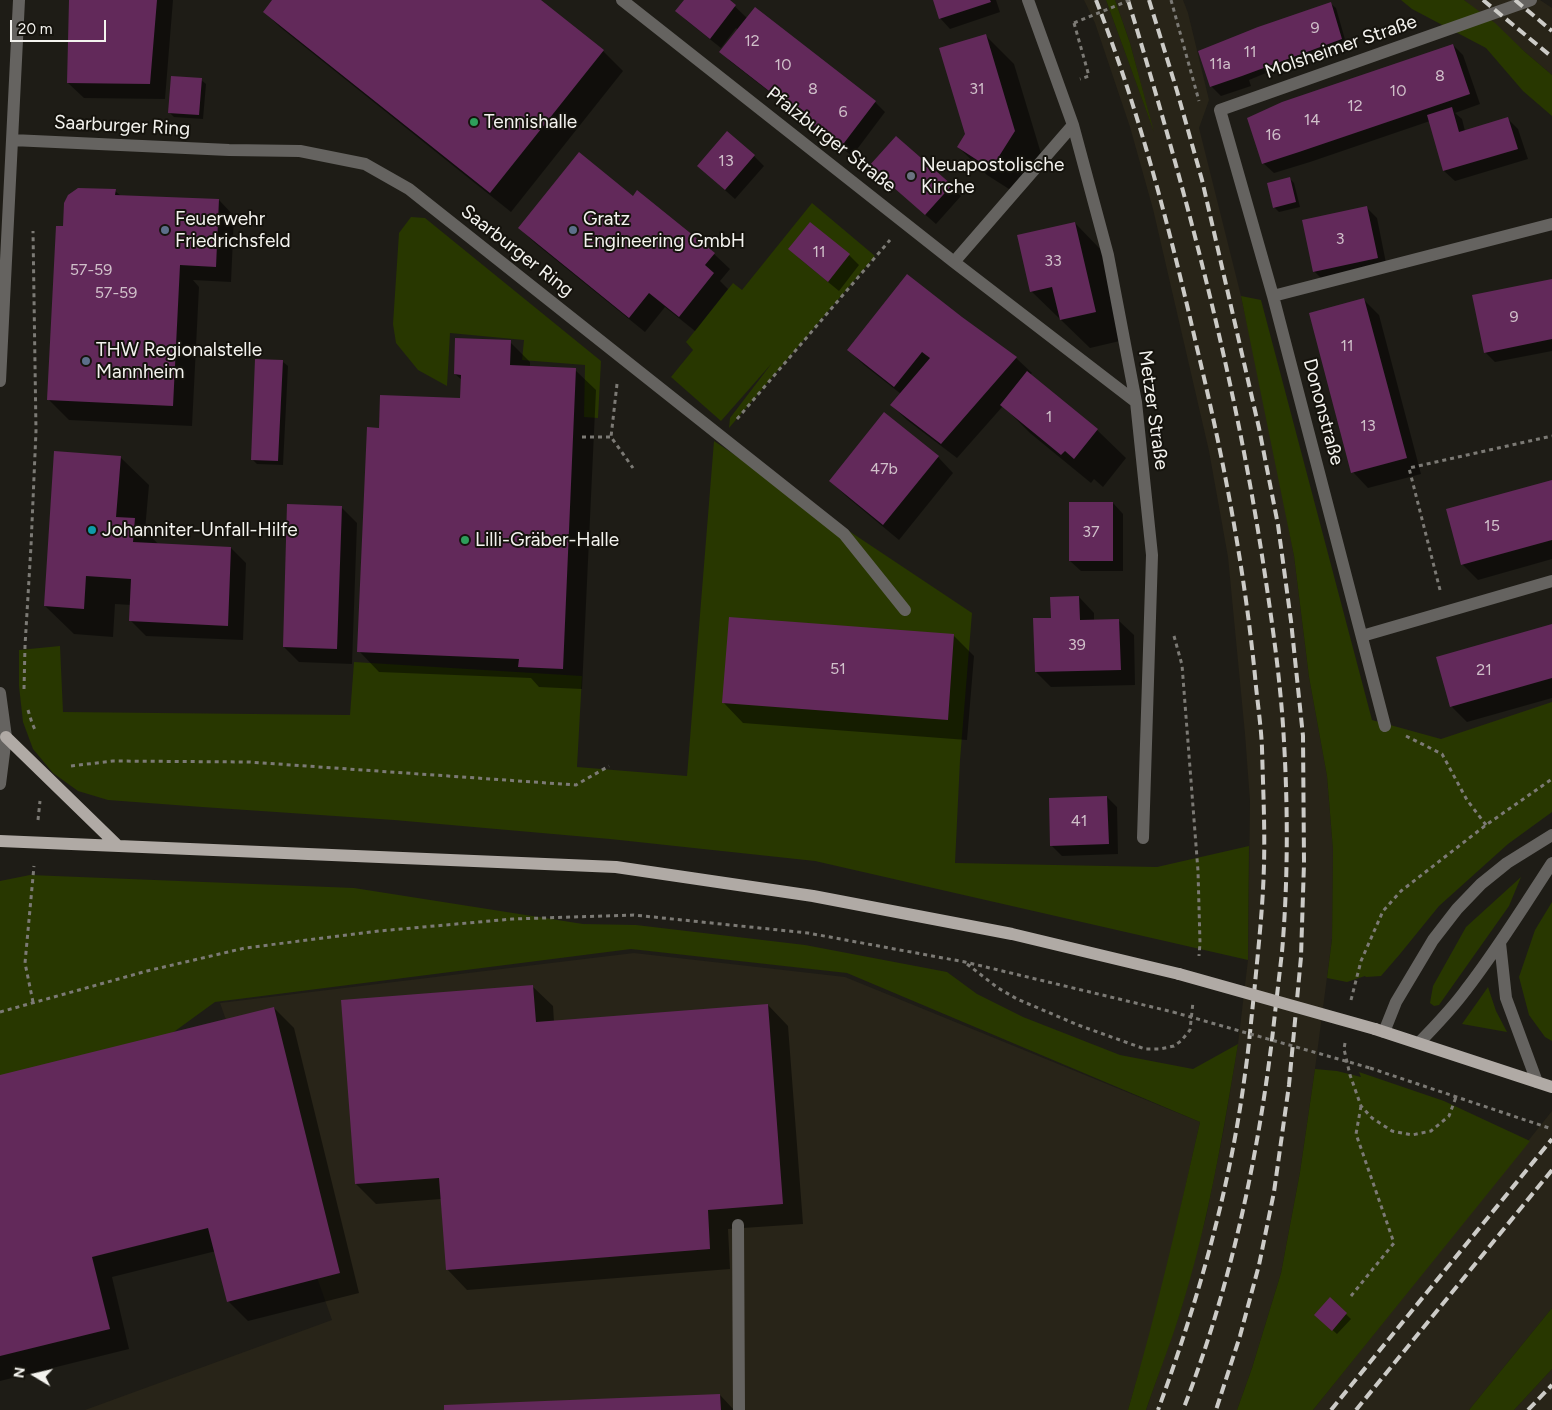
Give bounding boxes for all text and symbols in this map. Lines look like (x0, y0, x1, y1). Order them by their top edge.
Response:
scale bar (12, 10, 109, 42)
street label: Molsheimer Straße (1262, 10, 1420, 84)
house number: 9 (1310, 18, 1320, 38)
text: 20 m (18, 20, 52, 38)
house number: 12 (744, 31, 760, 51)
house number: 11 (1243, 42, 1257, 62)
house number: 11a (1209, 54, 1231, 74)
house number: 10 (775, 55, 791, 75)
house number: 8 (1435, 66, 1445, 86)
house number: 8 (808, 79, 818, 99)
house number: 31 (969, 79, 985, 99)
house number: 10 (1390, 81, 1406, 101)
street label: Pfalzburger Straße (762, 82, 900, 198)
house number: 12 (1347, 96, 1363, 116)
house number: 6 (838, 102, 848, 122)
house number: 14 (1304, 110, 1320, 130)
street label: Saarburger Ring (53, 111, 191, 141)
place label: Tennishalle (484, 111, 577, 133)
marker: Tennishalle (468, 116, 480, 128)
house number: 16 (1265, 125, 1281, 145)
house number: 13 (718, 151, 734, 171)
place label: Neuapostolische Kirche (921, 154, 1064, 198)
marker: Neuapostolische Kirche (905, 170, 917, 182)
street label: Saarburger Ring (456, 200, 578, 302)
place label: Feuerwehr Friedrichsfeld (175, 208, 291, 252)
place label: Gratz Engineering GmbH (583, 208, 745, 252)
marker: Feuerwehr Friedrichsfeld (159, 224, 171, 236)
marker: Gratz Engineering GmbH (567, 224, 579, 236)
house number: 3 (1336, 229, 1344, 249)
house number: 11 (812, 242, 826, 262)
house number: 33 (1044, 251, 1062, 271)
house number: 57-59 (70, 260, 112, 280)
house number: 57-59 (95, 283, 137, 303)
house number: 9 (1509, 307, 1519, 327)
house number: 11 (1340, 336, 1354, 356)
place label: THW Regionalstelle Mannheim (96, 339, 262, 383)
street label: Metzer Straße (1133, 349, 1173, 471)
marker: THW Regionalstelle Mannheim (80, 355, 92, 367)
street label: Dononstraße (1298, 356, 1348, 468)
house number: 1 (1046, 407, 1052, 427)
house number: 13 (1360, 416, 1376, 436)
house number: 47b (870, 459, 898, 479)
house number: 15 (1484, 516, 1500, 536)
place label: Johanniter-Unfall-Hilfe (102, 519, 298, 541)
house number: 37 (1082, 522, 1100, 542)
marker: Johanniter-Unfall-Hilfe (86, 524, 98, 536)
place label: Lilli-Gräber-Halle (475, 529, 619, 551)
marker: Lilli-Gräber-Halle (459, 534, 471, 546)
house number: 39 (1068, 635, 1086, 655)
house number: 51 (830, 659, 846, 679)
house number: 21 (1476, 660, 1492, 680)
house number: 41 (1071, 811, 1087, 831)
north arrow (10, 1350, 60, 1400)
text: N (10, 1366, 29, 1379)

